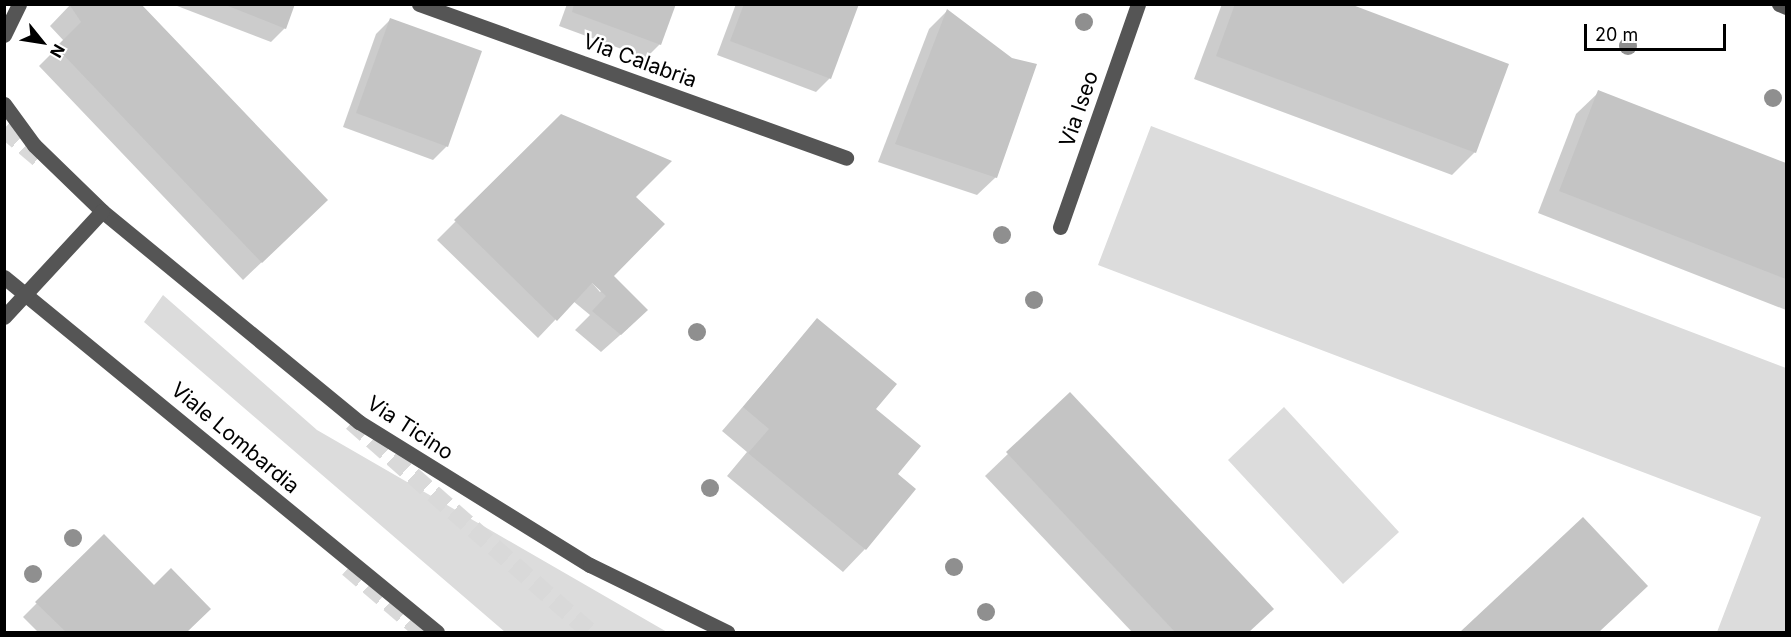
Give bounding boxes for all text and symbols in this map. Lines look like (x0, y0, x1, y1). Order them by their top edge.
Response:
north arrow (12, 12, 72, 72)
scale bar (1587, 12, 1730, 50)
text: 20 m (1595, 24, 1638, 45)
street label: Via Calabria (580, 29, 700, 93)
text: N (46, 41, 69, 61)
street label: Via Iseo (1054, 68, 1104, 150)
street label: Viale Lombardia (166, 377, 304, 499)
street label: Via Ticino (362, 391, 458, 465)

